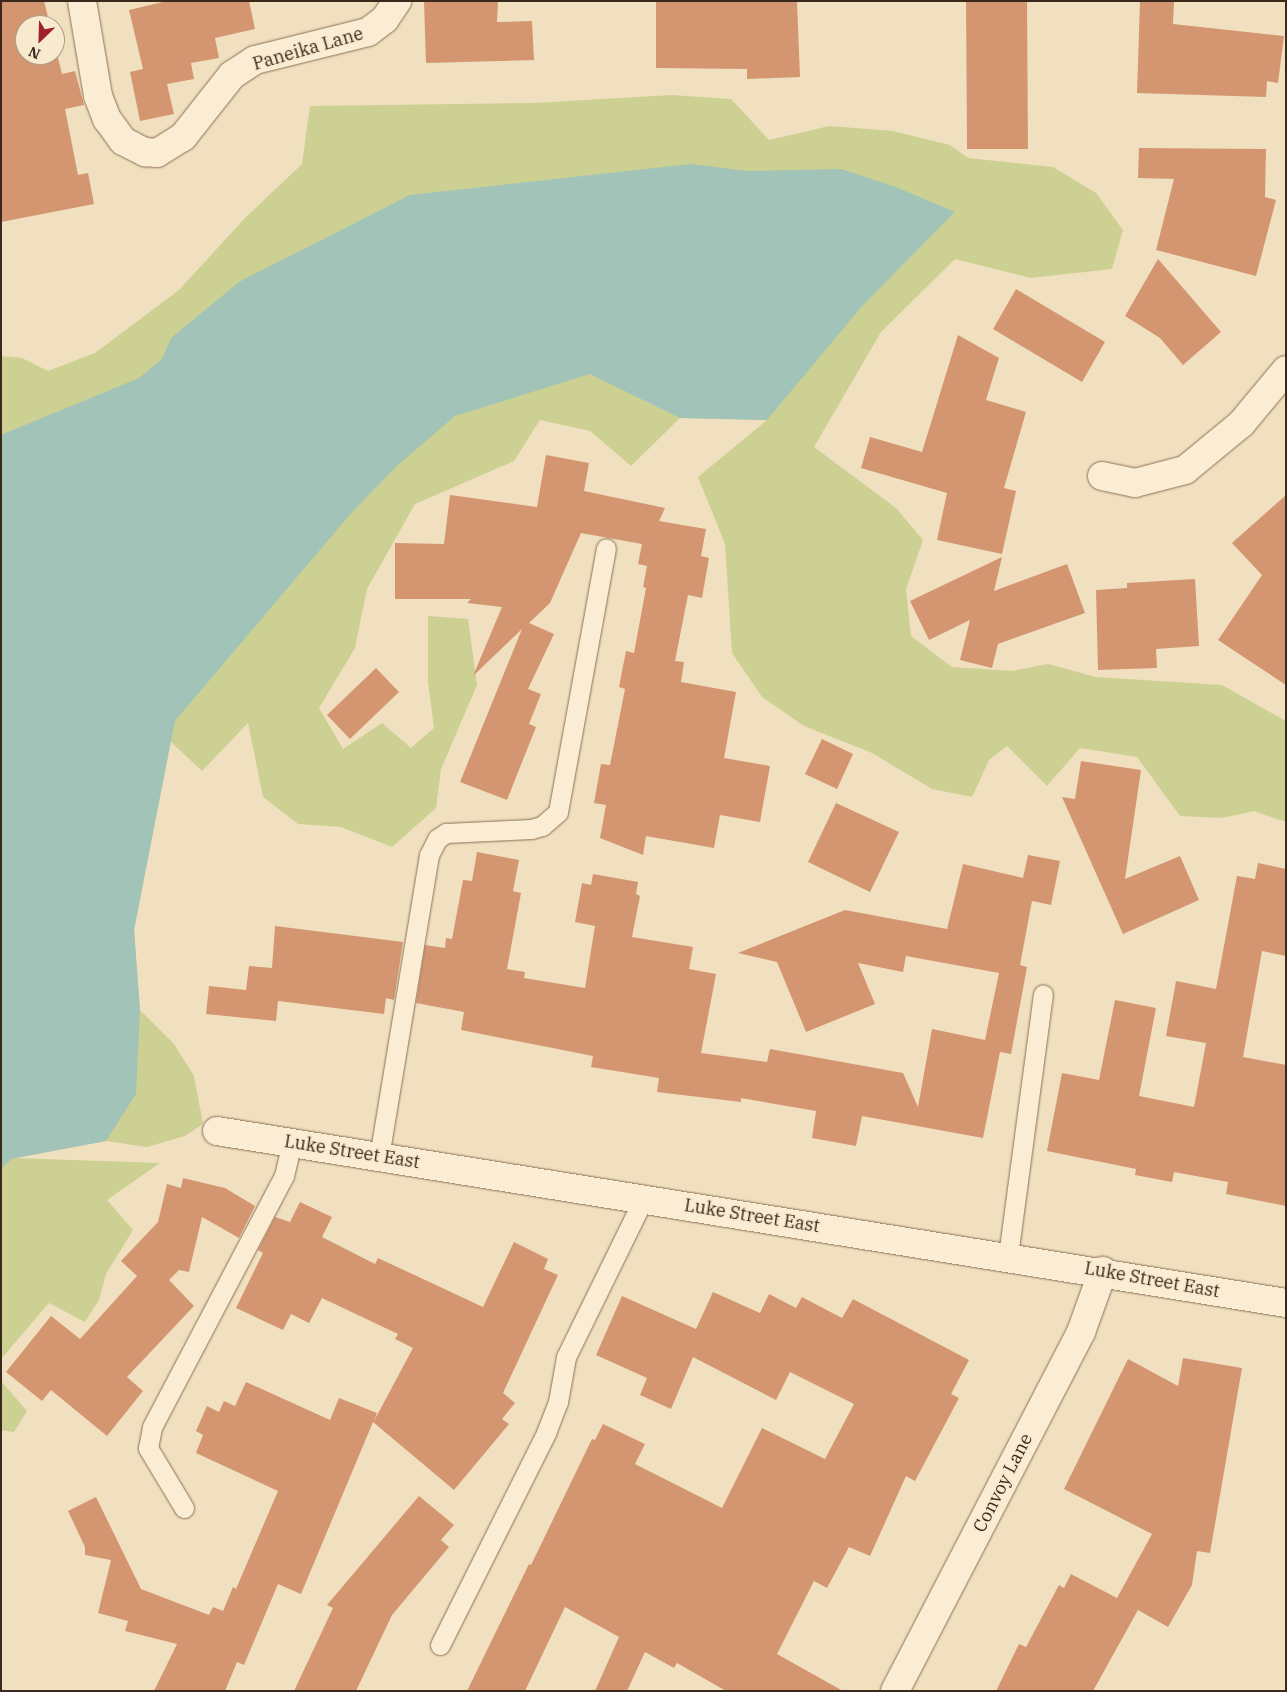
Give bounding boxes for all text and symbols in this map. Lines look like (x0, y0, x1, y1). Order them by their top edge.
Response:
north arrow (15, 15, 65, 65)
street label: Paneika Lane (250, 23, 366, 75)
text: N (26, 42, 43, 63)
street label: Luke Street East (283, 1131, 421, 1173)
street label: Luke Street East (683, 1195, 821, 1237)
street label: Luke Street East (1083, 1257, 1221, 1303)
street label: Convoy Lane (969, 1430, 1037, 1536)

